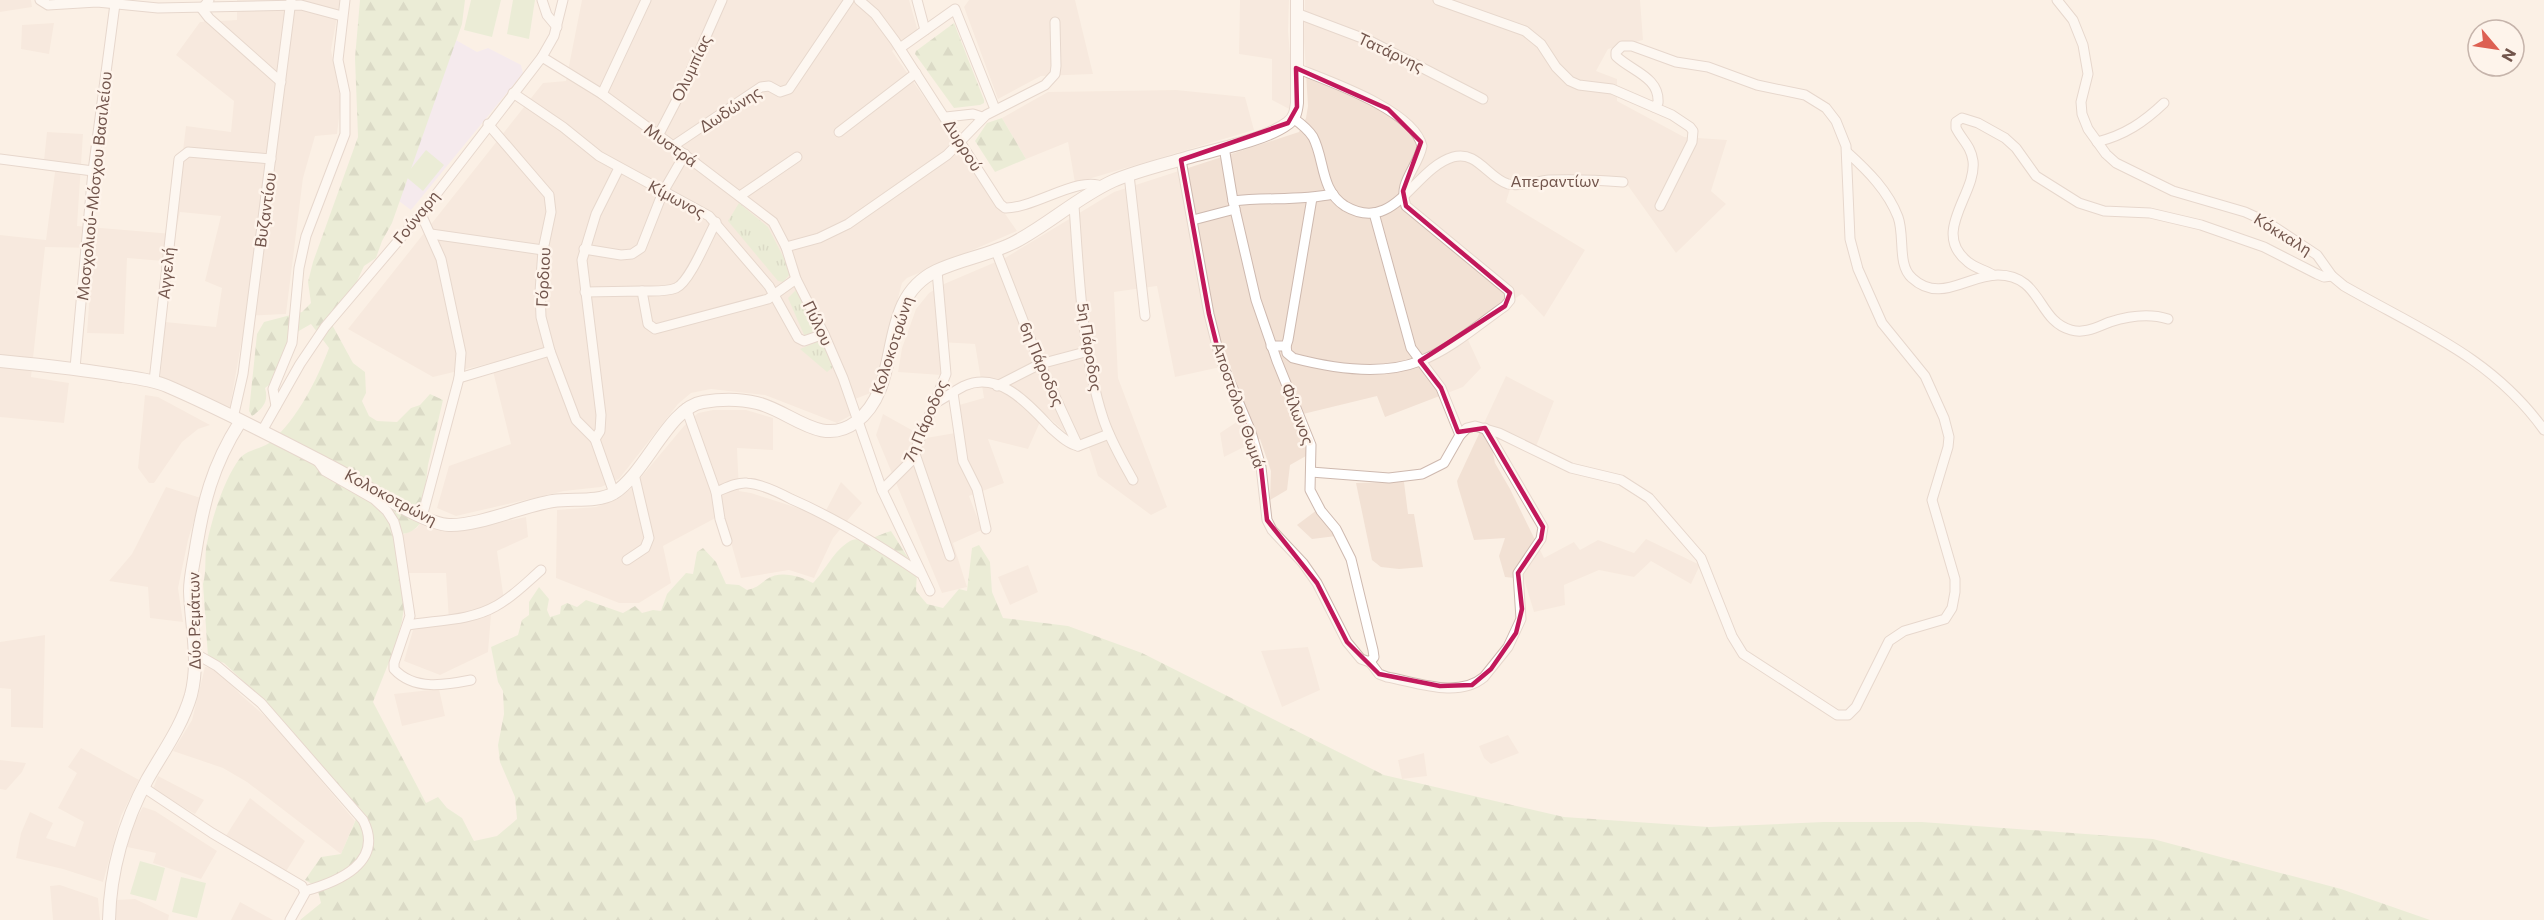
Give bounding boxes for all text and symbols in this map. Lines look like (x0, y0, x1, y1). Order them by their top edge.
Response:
north arrow (2466, 18, 2526, 78)
street label: Τατάρνης (1355, 28, 1427, 75)
street label: Ολυμπίας (667, 31, 714, 104)
text: N (2498, 46, 2521, 65)
street label: Mοσχολιού-Μόσχου Βασιλείου (72, 70, 115, 302)
street label: Δωδώνης (695, 81, 764, 136)
street label: Δυρρού (940, 115, 987, 174)
street label: Μυστρά (641, 119, 702, 170)
street label: Βυζαντίου (250, 171, 279, 249)
street label: Απεραντίων (1511, 171, 1599, 190)
street label: Κίμωνος (645, 176, 709, 222)
street label: Γούναρη (389, 186, 443, 247)
street label: Κόκκαλη (2251, 208, 2316, 259)
street label: Αγγελή (153, 246, 178, 300)
street label: Γόρδιου (531, 247, 554, 307)
street label: Κολοκοτρώνη (867, 294, 916, 396)
street label: Πύλου (799, 297, 837, 348)
street label: 5η Πάροδος (1074, 301, 1107, 393)
street label: 6η Πάροδος (1016, 319, 1069, 409)
street label: Αποστόλου Θωμά (1209, 340, 1270, 470)
street label: 7η Πάροδος (899, 376, 951, 465)
street label: Φίλωνος (1278, 380, 1319, 447)
street label: Κολοκοτρώνη (342, 464, 441, 529)
street label: Δύο Ρεμάτων (183, 572, 204, 670)

